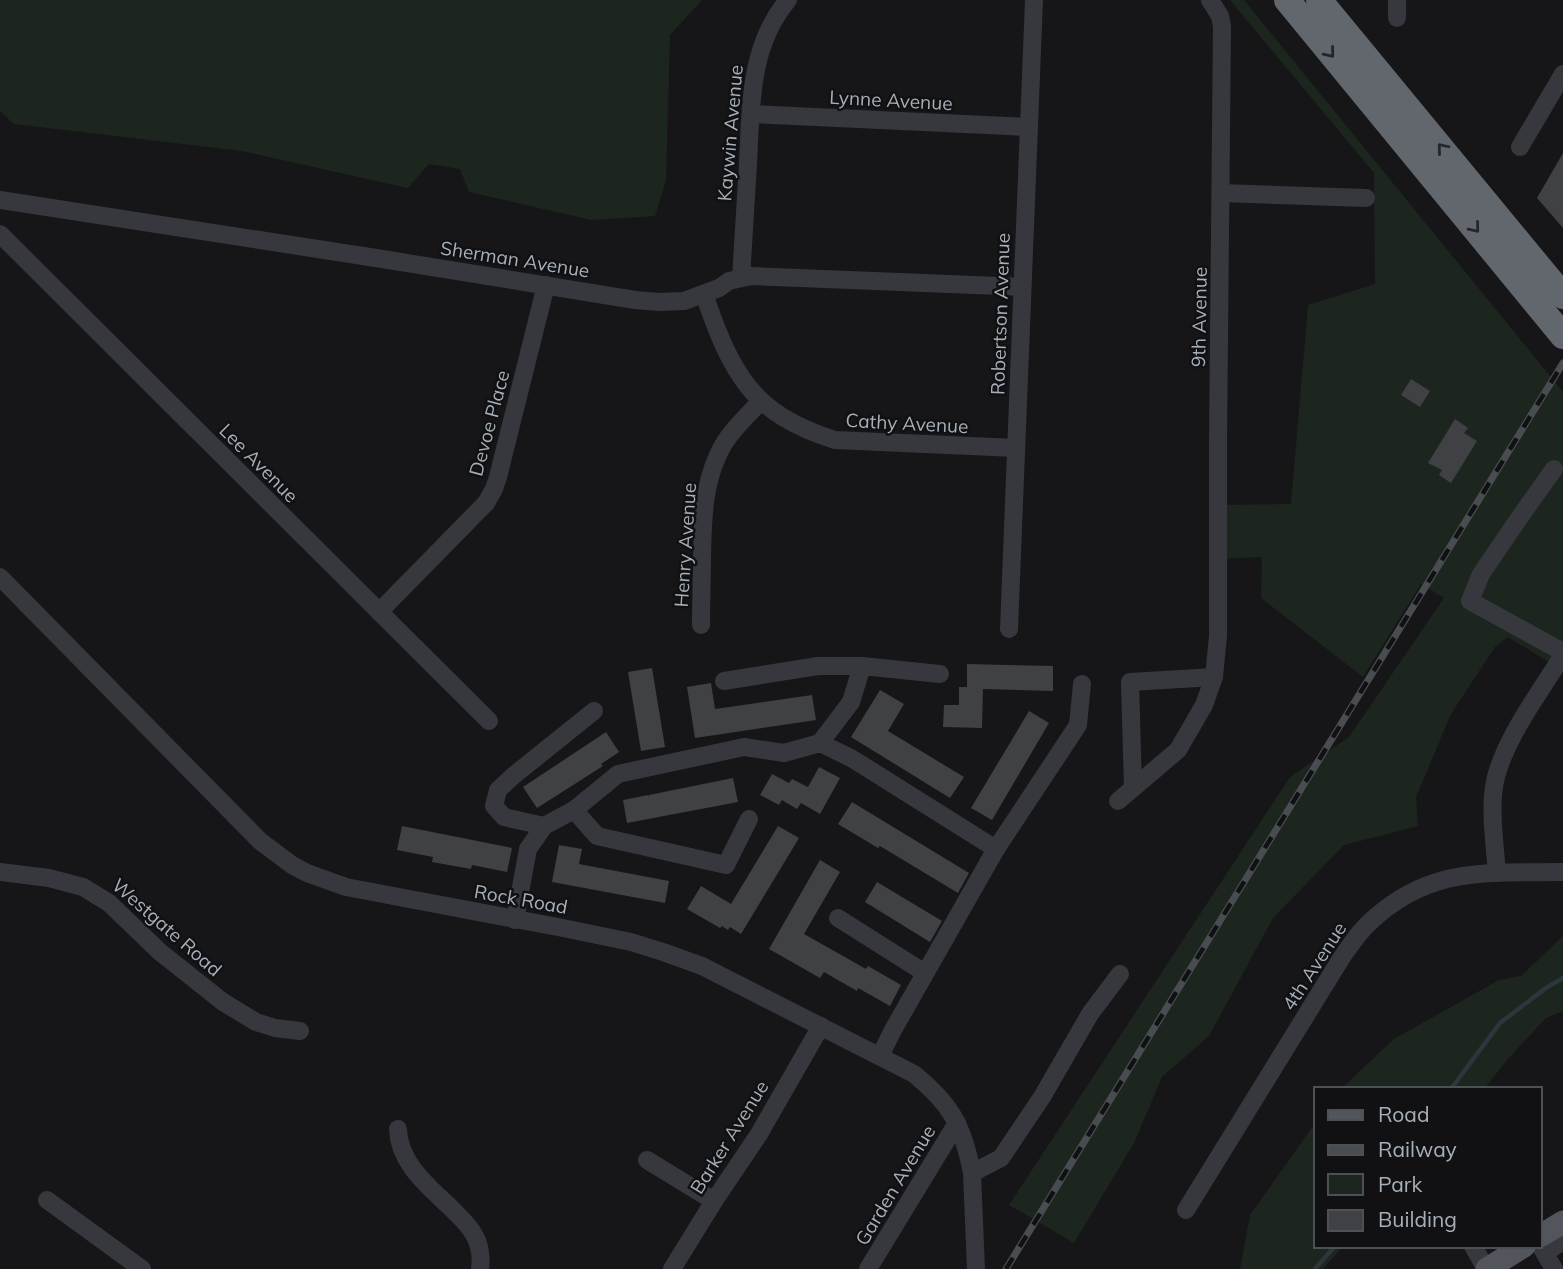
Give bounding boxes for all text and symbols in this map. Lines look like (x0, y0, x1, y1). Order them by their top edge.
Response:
one-way arrow (1322, 44, 1334, 57)
street label: Kaywin Avenue (712, 64, 748, 202)
street label: Lynne Avenue (829, 85, 953, 115)
one-way arrow (1437, 144, 1450, 156)
one-way arrow (1466, 221, 1479, 233)
street label: Robertson Avenue (985, 233, 1015, 395)
street label: Sherman Avenue (439, 235, 591, 283)
street label: 9th Avenue (1186, 267, 1212, 367)
street label: Devoe Place (463, 368, 515, 478)
street label: Cathy Avenue (845, 408, 969, 438)
street label: Lee Avenue (214, 418, 304, 508)
street label: Henry Avenue (669, 482, 701, 608)
street label: Westgate Road (107, 873, 227, 981)
street label: Rock Road (472, 879, 570, 919)
street label: 4th Avenue (1277, 917, 1351, 1015)
street label: Barker Avenue (685, 1076, 773, 1198)
legend (1314, 1087, 1542, 1248)
text: Road (1378, 1101, 1429, 1127)
street label: Garden Avenue (850, 1120, 940, 1250)
text: Railway (1378, 1136, 1457, 1162)
text: Park (1378, 1171, 1422, 1197)
text: Building (1378, 1206, 1457, 1232)

